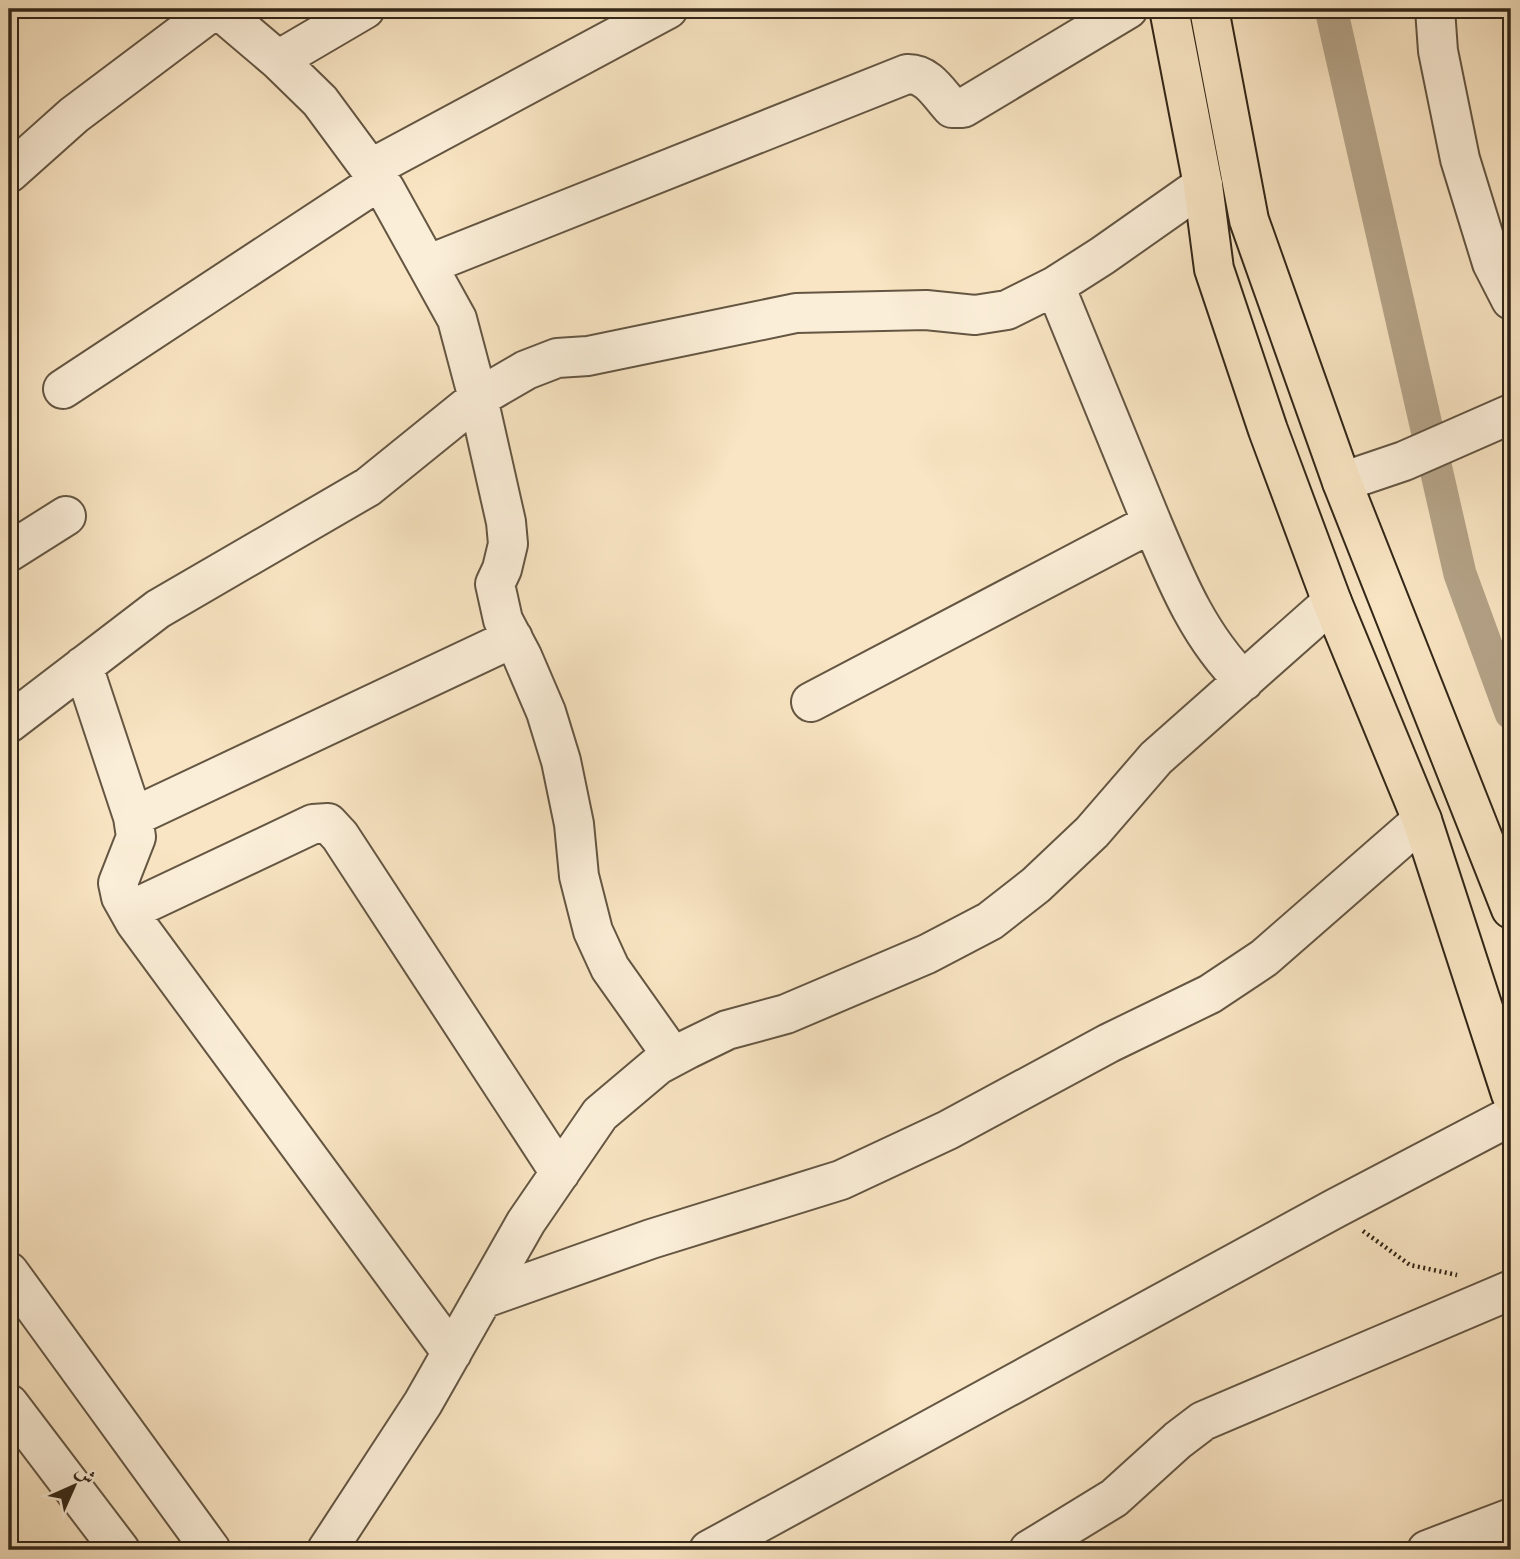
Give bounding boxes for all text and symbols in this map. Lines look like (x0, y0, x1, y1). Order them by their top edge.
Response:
north arrow (38, 1450, 108, 1520)
text: ش (71, 1462, 98, 1489)

